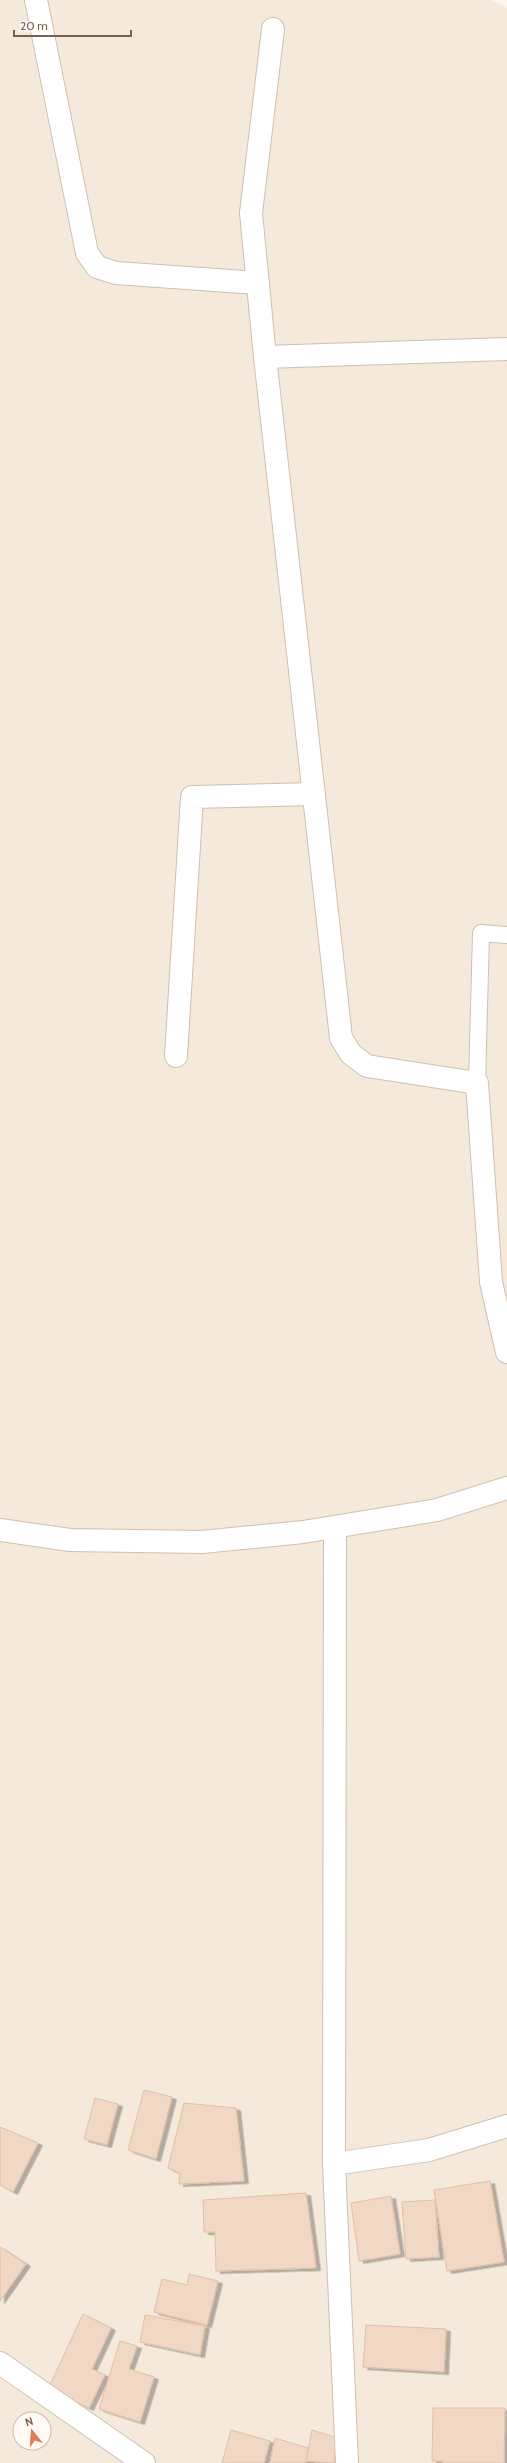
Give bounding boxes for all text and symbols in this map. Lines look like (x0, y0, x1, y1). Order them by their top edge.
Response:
scale bar (14, 12, 131, 38)
text: 20 m (20, 18, 48, 33)
north arrow (12, 2411, 52, 2451)
text: N (23, 2414, 35, 2429)

